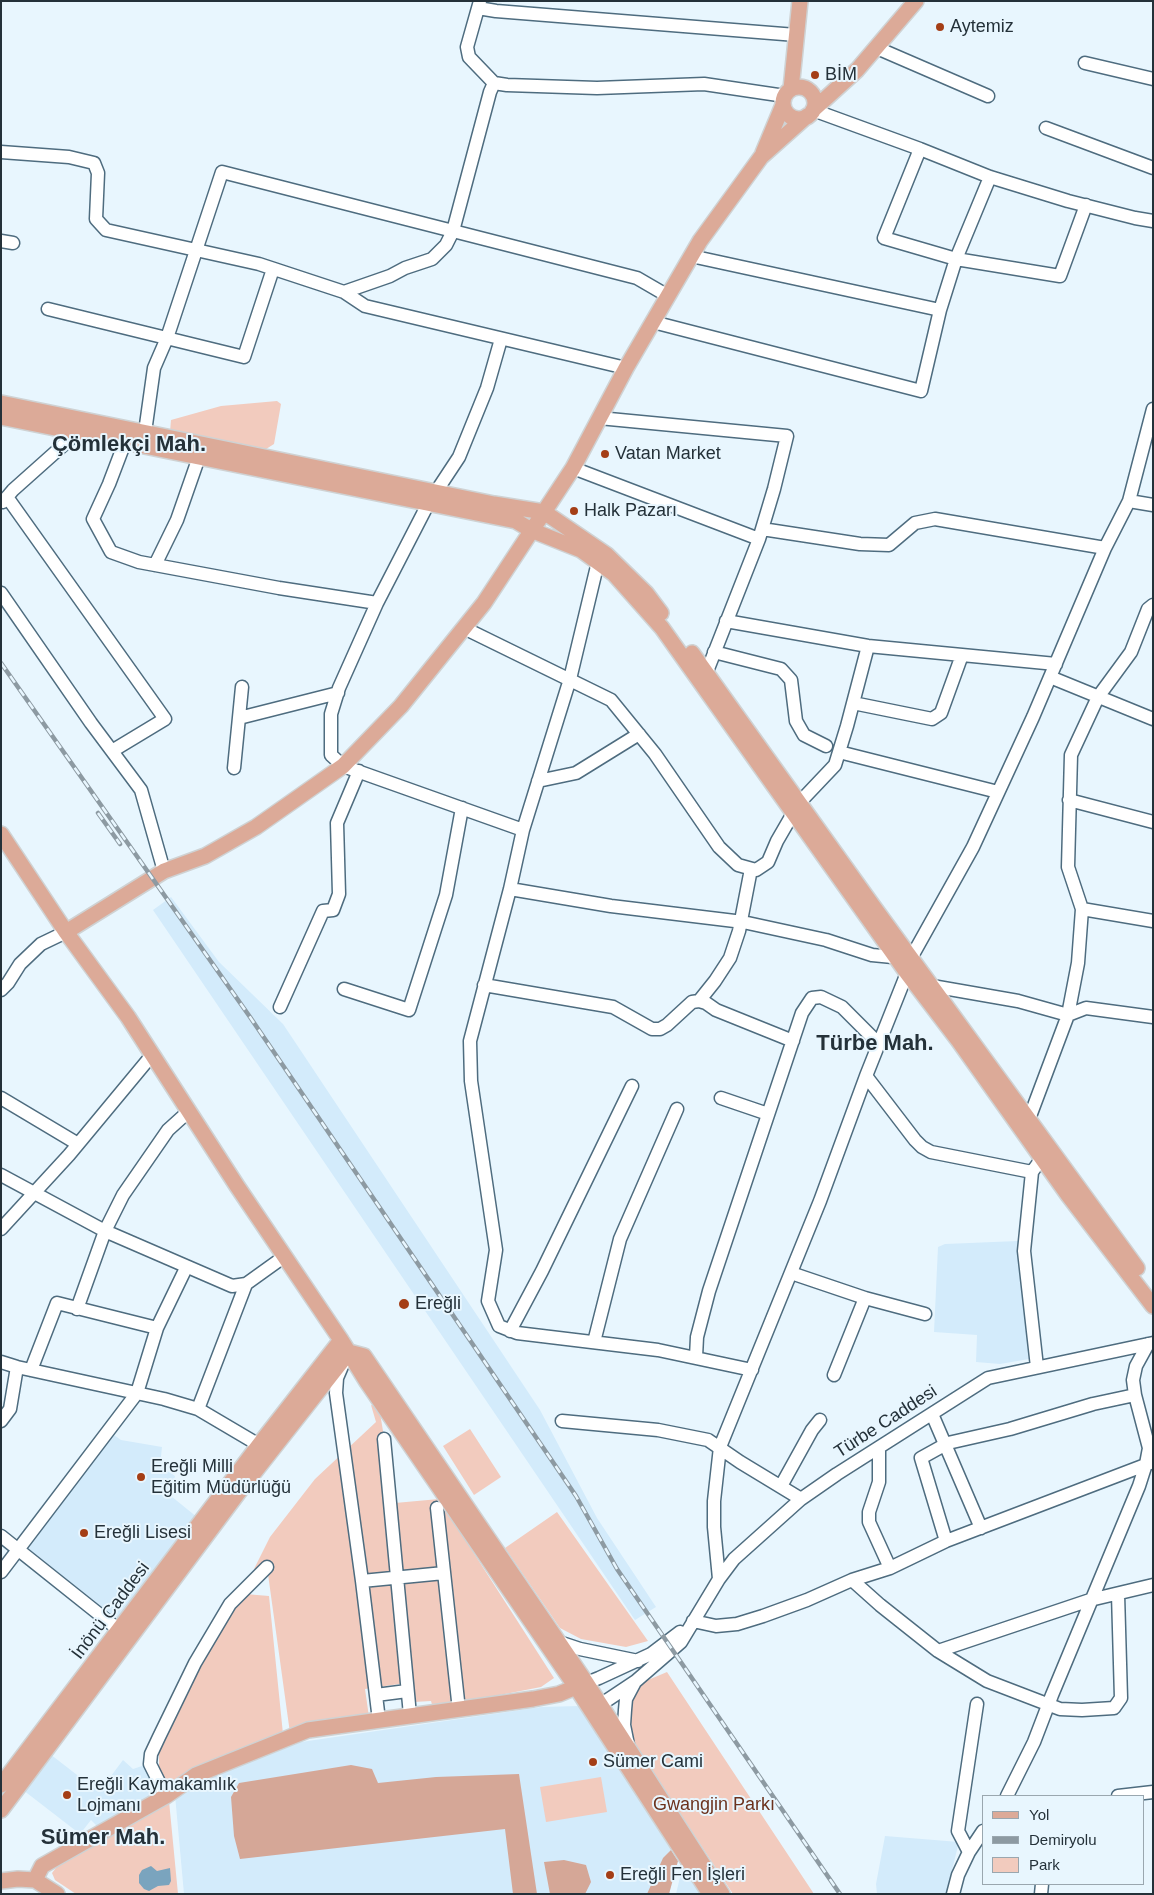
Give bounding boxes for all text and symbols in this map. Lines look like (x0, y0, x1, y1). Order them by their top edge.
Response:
place label: Aytemiz (950, 16, 1014, 38)
marker: Aytemiz (934, 21, 946, 33)
place label: BİM (825, 64, 857, 86)
marker: BİM (809, 69, 821, 81)
district label: Çömlekçi Mah. (52, 432, 206, 458)
place label: Vatan Market (615, 443, 721, 465)
marker: Vatan Market (599, 448, 611, 460)
place label: Halk Pazarı (584, 500, 677, 522)
marker: Halk Pazarı (568, 505, 580, 517)
district label: Türbe Mah. (816, 1031, 934, 1057)
place label: Ereğli (415, 1293, 461, 1315)
marker: Ereğli (397, 1297, 411, 1311)
street label: Türbe Caddesi (831, 1381, 941, 1463)
place label: Ereğli Milli Eğitim Müdürlüğü (151, 1456, 291, 1498)
marker: Ereğli Milli Eğitim Müdürlüğü (135, 1471, 147, 1483)
place label: Ereğli Lisesi (94, 1522, 191, 1544)
marker: Ereğli Lisesi (78, 1527, 90, 1539)
street label: İnönü Caddesi (67, 1558, 155, 1664)
place label: Sümer Cami (603, 1751, 703, 1773)
marker: Sümer Cami (587, 1756, 599, 1768)
place label: Ereğli Kaymakamlık Lojmanı (77, 1774, 236, 1816)
marker: Ereğli Kaymakamlık Lojmanı (61, 1789, 73, 1801)
park label: Gwangjin Parkı (653, 1794, 775, 1816)
legend (982, 1795, 1144, 1885)
text: Yol (1029, 1806, 1049, 1823)
district label: Sümer Mah. (41, 1825, 165, 1851)
text: Demiryolu (1029, 1831, 1097, 1848)
text: Park (1029, 1856, 1060, 1873)
place label: Ereğli Fen İşleri (620, 1864, 745, 1886)
marker: Ereğli Fen İşleri (604, 1869, 616, 1881)

